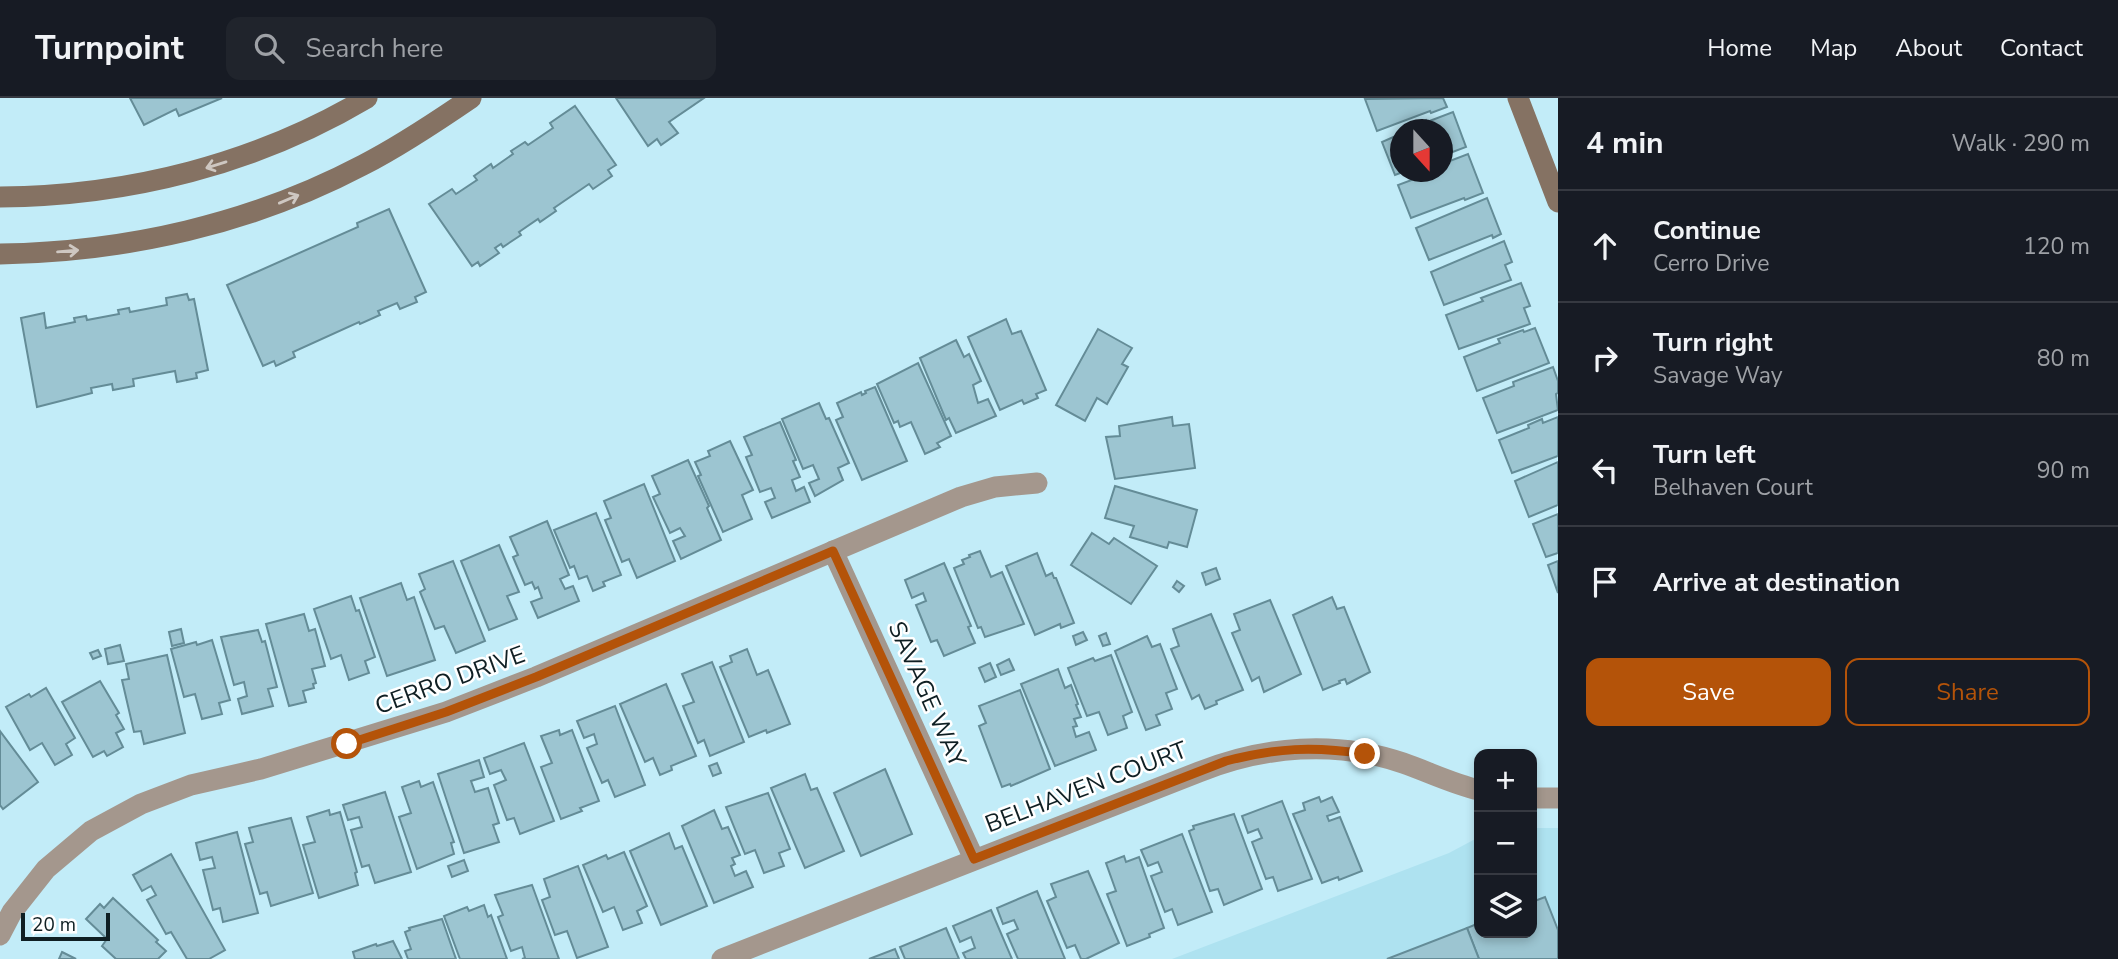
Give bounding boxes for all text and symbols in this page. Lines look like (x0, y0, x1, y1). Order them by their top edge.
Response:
search box (226, 17, 716, 80)
text: Turnpoint (35, 26, 184, 71)
icon: search (250, 29, 288, 67)
text: Search here (306, 31, 443, 66)
text: Home (1707, 32, 1772, 64)
text: Map (1810, 32, 1857, 64)
text: About (1895, 32, 1962, 64)
text: Contact (2000, 32, 2083, 64)
north arrow (1390, 119, 1453, 182)
text: 4 min (1586, 123, 1664, 164)
text: Walk · 290 m (1951, 128, 2090, 159)
one-way arrow (205, 160, 227, 172)
one-way arrow (277, 191, 299, 204)
text: Continue (1653, 213, 1761, 248)
icon: ahead (1586, 227, 1624, 265)
text: 120 m (2023, 231, 2090, 262)
one-way arrow (56, 244, 79, 257)
text: Cerro Drive (1653, 248, 1769, 279)
text: Turn right (1653, 325, 1772, 360)
icon: right (1586, 339, 1624, 377)
text: 80 m (2037, 343, 2090, 374)
text: Savage Way (1653, 360, 1783, 391)
text: Turn left (1653, 437, 1756, 472)
icon: left (1586, 451, 1624, 489)
text: 90 m (2037, 455, 2090, 486)
text: Belhaven Court (1653, 472, 1813, 503)
icon: arrive (1586, 563, 1624, 601)
text: Arrive at destination (1653, 565, 1900, 600)
street label: SAVAGE WAY (881, 616, 974, 773)
street label: CERRO DRIVE (371, 638, 529, 722)
button: Save (1586, 658, 1831, 726)
button: Share (1845, 658, 2090, 726)
route start (331, 728, 362, 759)
street label: BELHAVEN COURT (981, 734, 1192, 840)
route end (1349, 738, 1380, 769)
map controls (1474, 749, 1537, 938)
button: + (1474, 749, 1537, 812)
button: − (1474, 812, 1537, 875)
button: layers (1474, 875, 1537, 938)
scale bar (21, 910, 110, 942)
text: 20 m (32, 912, 76, 938)

